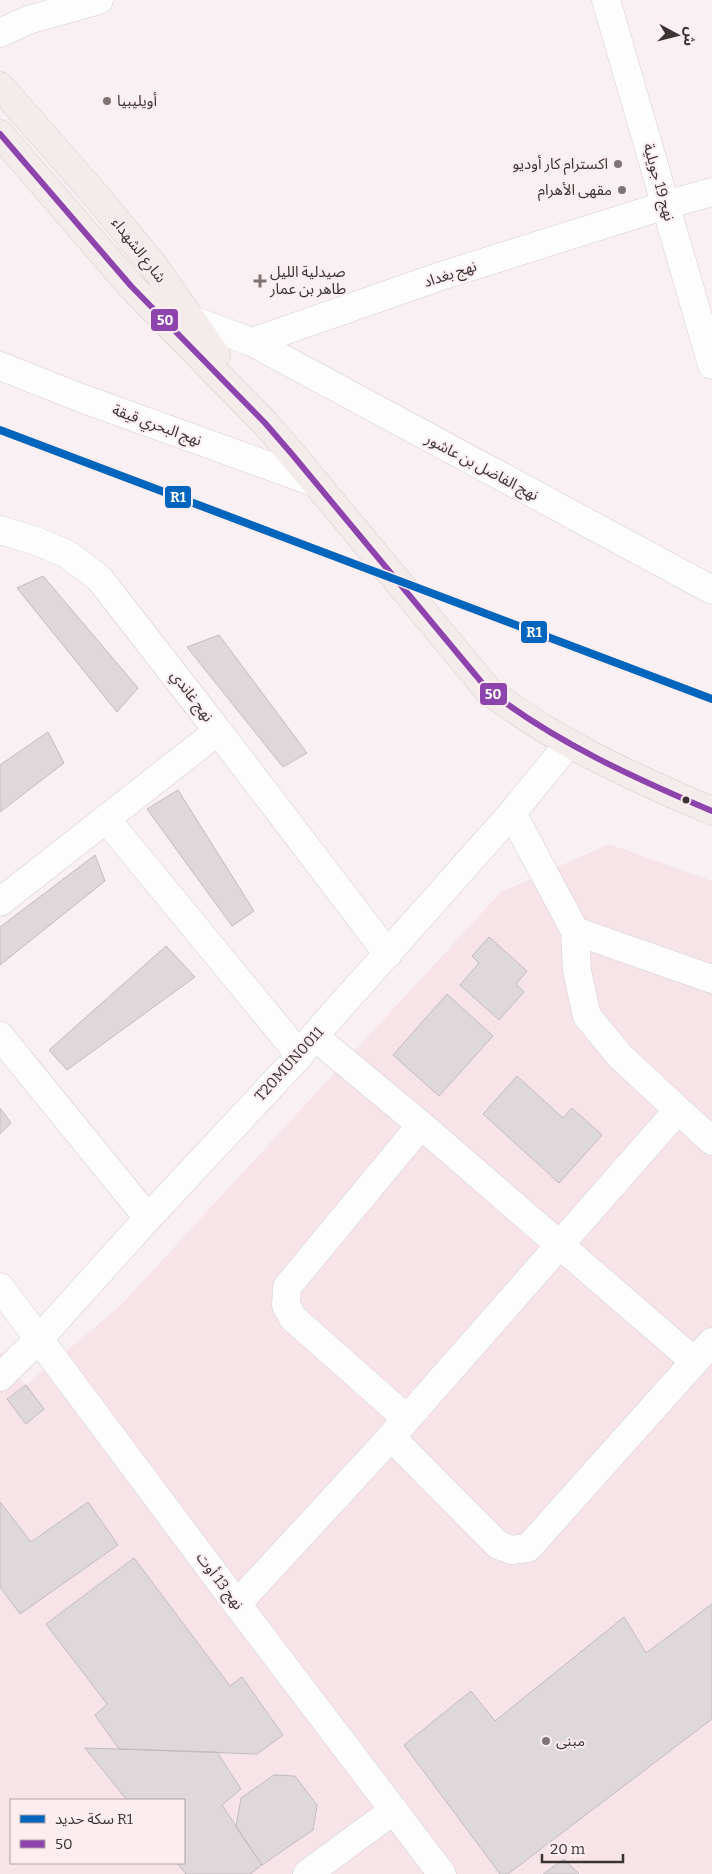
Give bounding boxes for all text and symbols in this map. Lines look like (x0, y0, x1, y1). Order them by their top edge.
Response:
north arrow (652, 10, 702, 60)
text: ش (680, 26, 699, 47)
place label: أويليبيا (117, 92, 157, 110)
marker: أويليبيا (101, 95, 113, 107)
street label: نهج 19 جويلية (636, 141, 679, 224)
place label: اكسترام كار أوديو (513, 155, 608, 175)
marker: اكسترام كار أوديو (612, 158, 624, 170)
place label: مقهى الأهرام (538, 181, 612, 201)
marker: مقهى الأهرام (616, 184, 628, 196)
street label: شارع الشهداء (106, 214, 170, 288)
street label: نهج بغداد (421, 257, 480, 294)
place label: صيدلية الليل طاهر بن عمار (269, 263, 346, 298)
marker: صيدلية الليل طاهر بن عمار (254, 275, 266, 287)
line badge: 50 (150, 308, 179, 332)
text: 50 (157, 312, 173, 329)
street label: نهج البحري قيقة (109, 400, 204, 452)
street label: نهج الفاضل بن عاشور (420, 429, 542, 507)
line badge: R1 (164, 485, 192, 509)
text: R1 (170, 489, 186, 506)
line badge: R1 (520, 620, 548, 644)
text: R1 (526, 624, 542, 641)
street label: نهج غاندي (164, 667, 217, 727)
line badge: 50 (479, 682, 508, 706)
text: 50 (485, 686, 501, 703)
unlabelled marker (681, 795, 691, 805)
street label: T20MUN0011 (251, 1023, 327, 1105)
street label: نهج 13 أوت (190, 1549, 247, 1615)
place label: مبنى (556, 1732, 585, 1750)
marker: مبنى (540, 1735, 552, 1747)
legend (10, 1799, 185, 1864)
text: سكة حديد R1 (55, 1810, 133, 1828)
scale bar (542, 1832, 623, 1864)
text: 50 (55, 1835, 73, 1853)
text: 20 m (550, 1840, 586, 1858)

